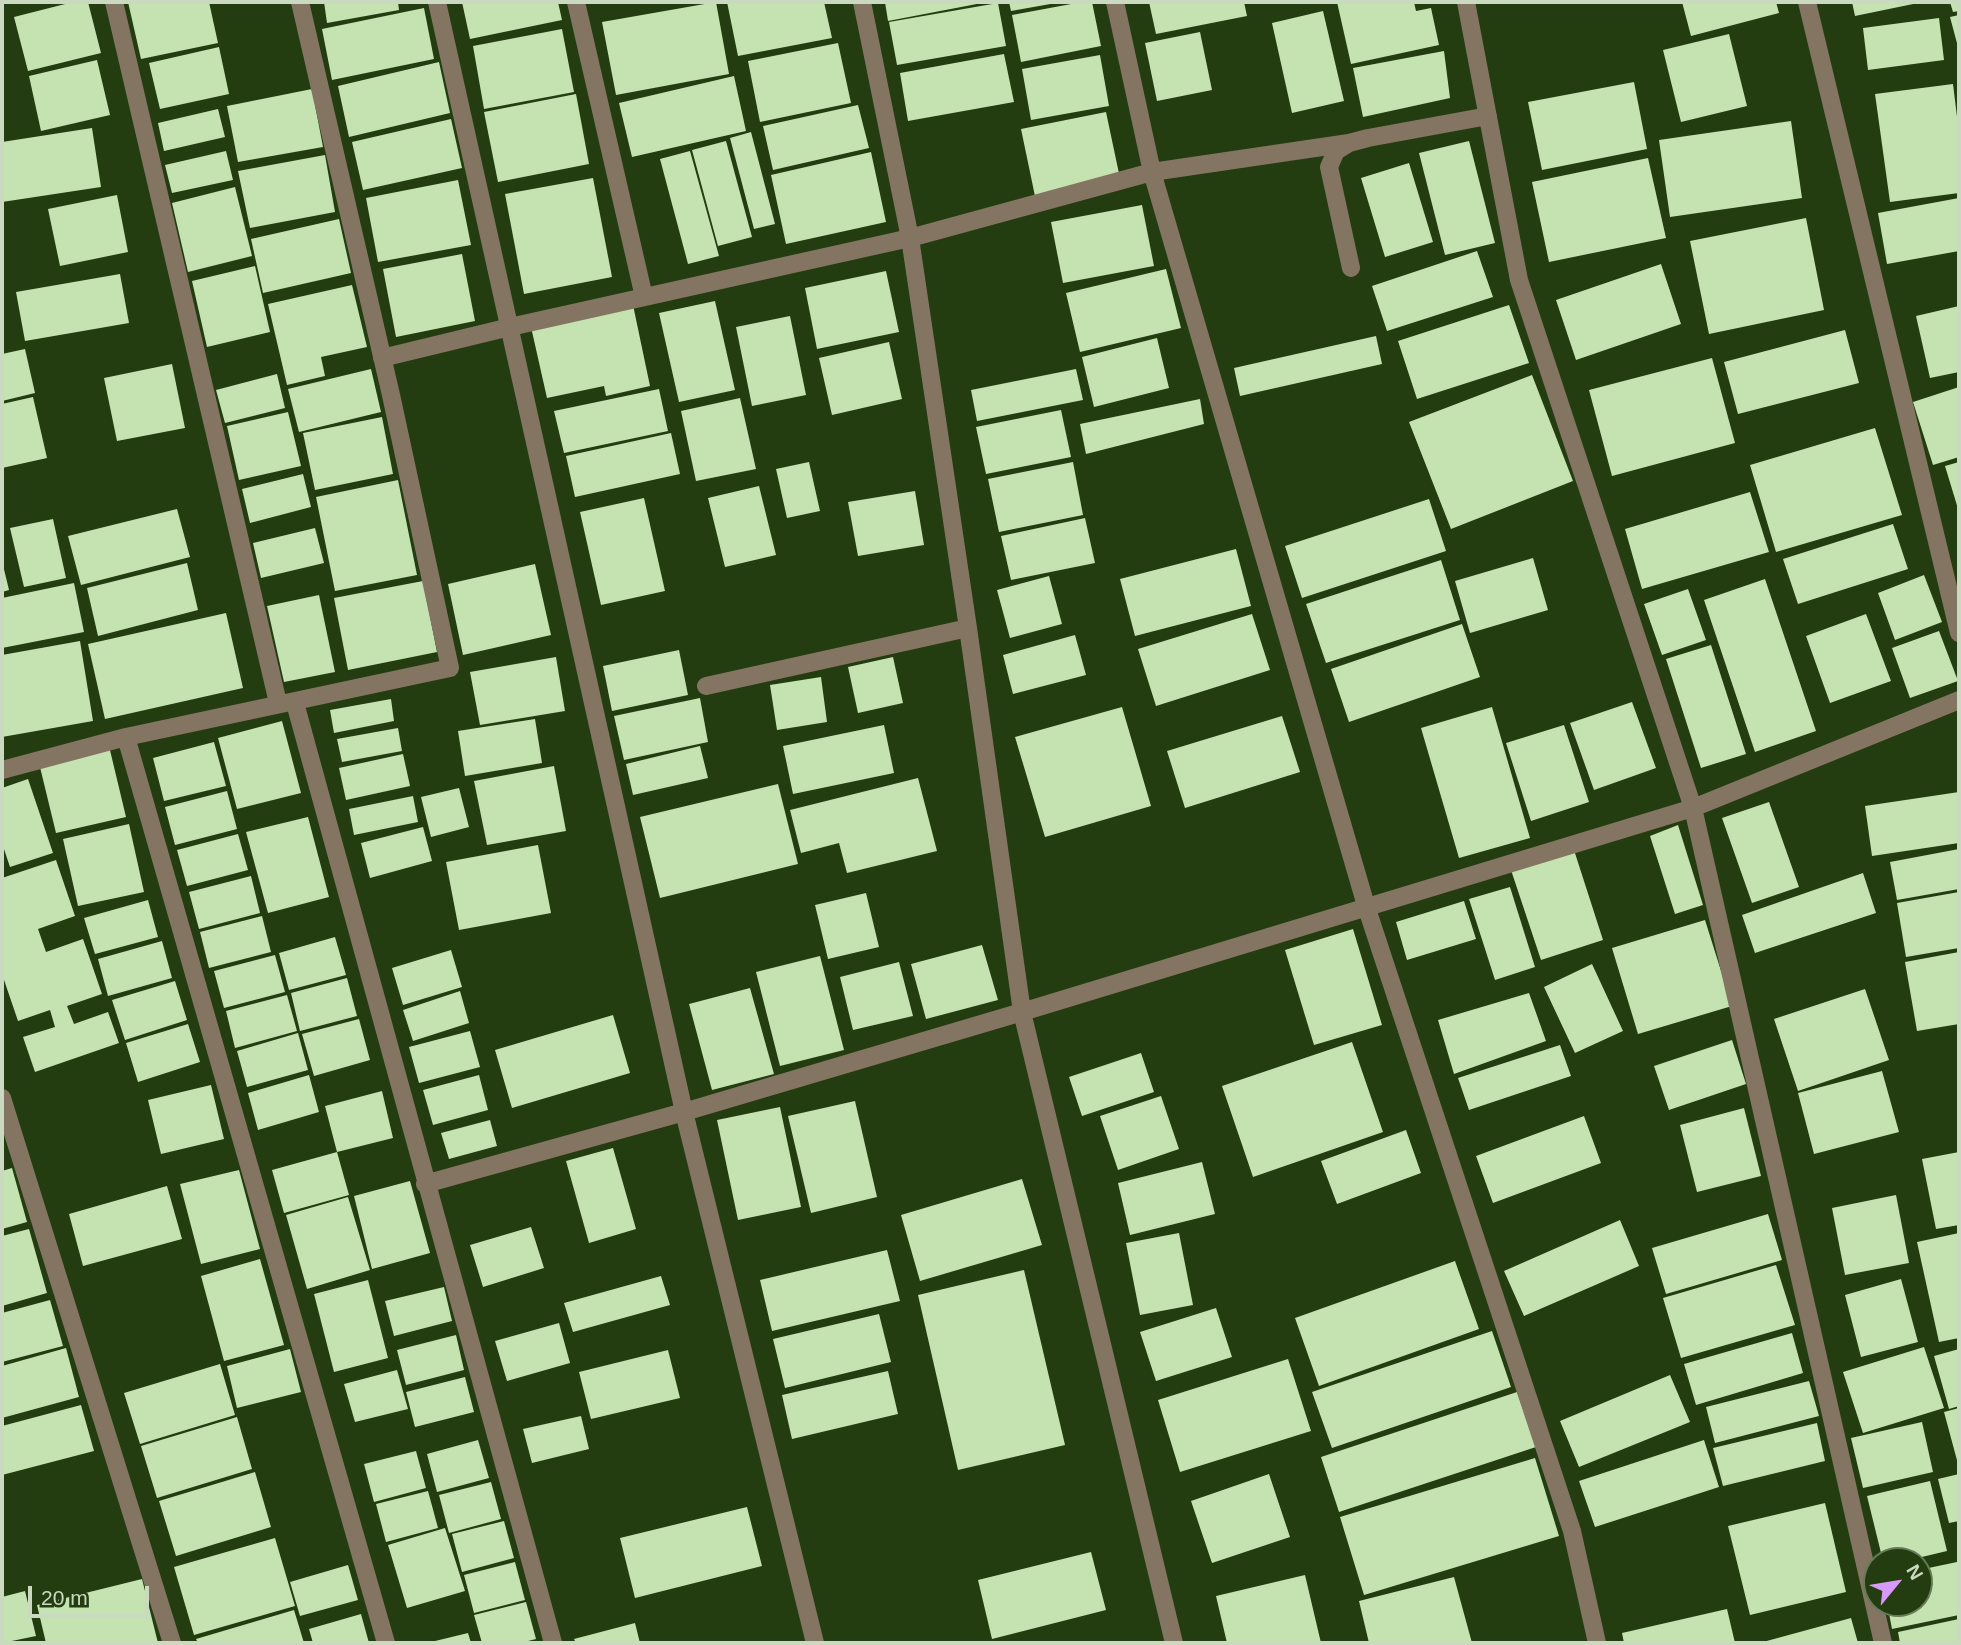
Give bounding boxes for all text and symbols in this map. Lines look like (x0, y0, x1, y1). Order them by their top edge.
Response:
north arrow (1863, 1547, 1933, 1617)
text: N (1902, 1561, 1927, 1583)
scale bar (32, 1572, 152, 1616)
text: 20 m (41, 1586, 88, 1609)

